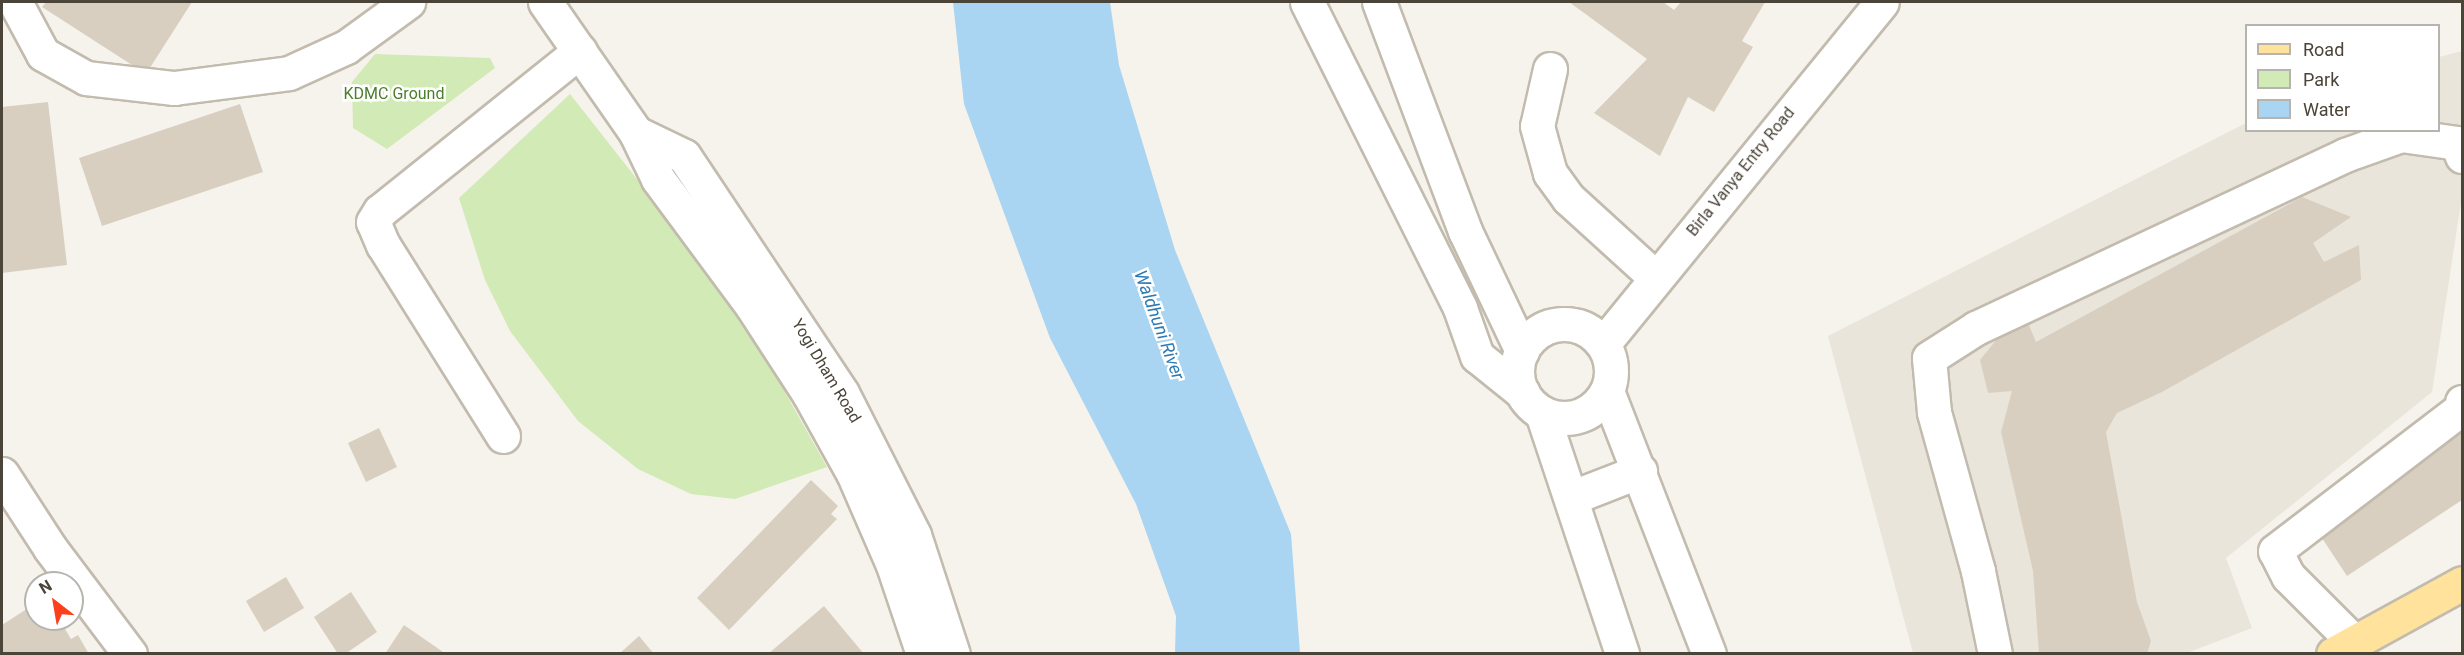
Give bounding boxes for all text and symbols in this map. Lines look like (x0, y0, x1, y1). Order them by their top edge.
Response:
legend (2245, 24, 2440, 132)
text: Road (2303, 39, 2344, 60)
text: Park (2303, 69, 2339, 90)
park label: KDMC Ground (344, 84, 444, 104)
text: Water (2303, 99, 2350, 120)
street label: Birla Vanya Entry Road (1683, 104, 1799, 240)
water label: Waldhuni River (1129, 267, 1189, 383)
street label: Yogi Dham Road (787, 316, 865, 426)
north arrow (24, 571, 84, 631)
text: N (36, 576, 55, 598)

